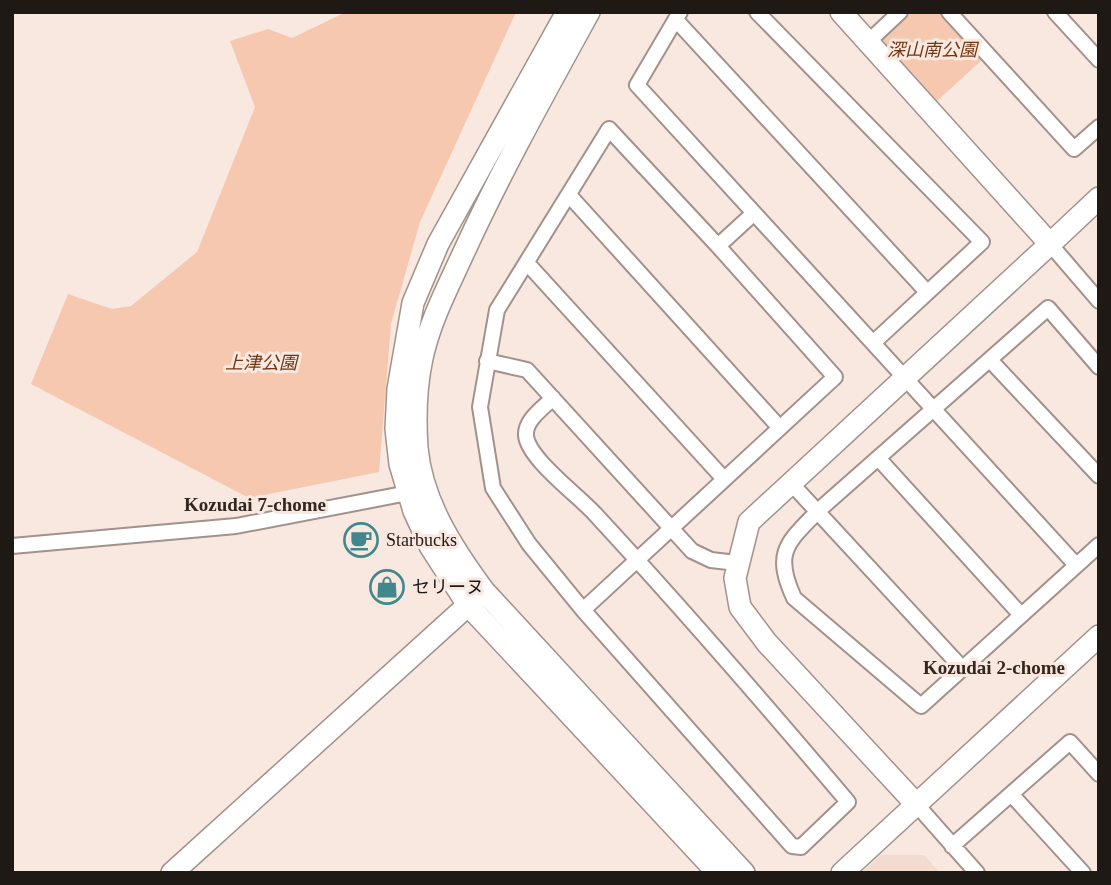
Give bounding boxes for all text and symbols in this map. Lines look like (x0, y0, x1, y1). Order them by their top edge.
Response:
park label: 深山南公園 (887, 40, 980, 60)
park label: 上津公園 (225, 353, 300, 373)
district label: Kozudai 7-chome (184, 494, 326, 515)
cafe icon: Starbucks (342, 521, 380, 559)
place label: Starbucks (386, 530, 457, 550)
shop icon: セリーヌ (368, 568, 406, 606)
place label: セリーヌ (412, 577, 484, 597)
district label: Kozudai 2-chome (923, 657, 1065, 678)

